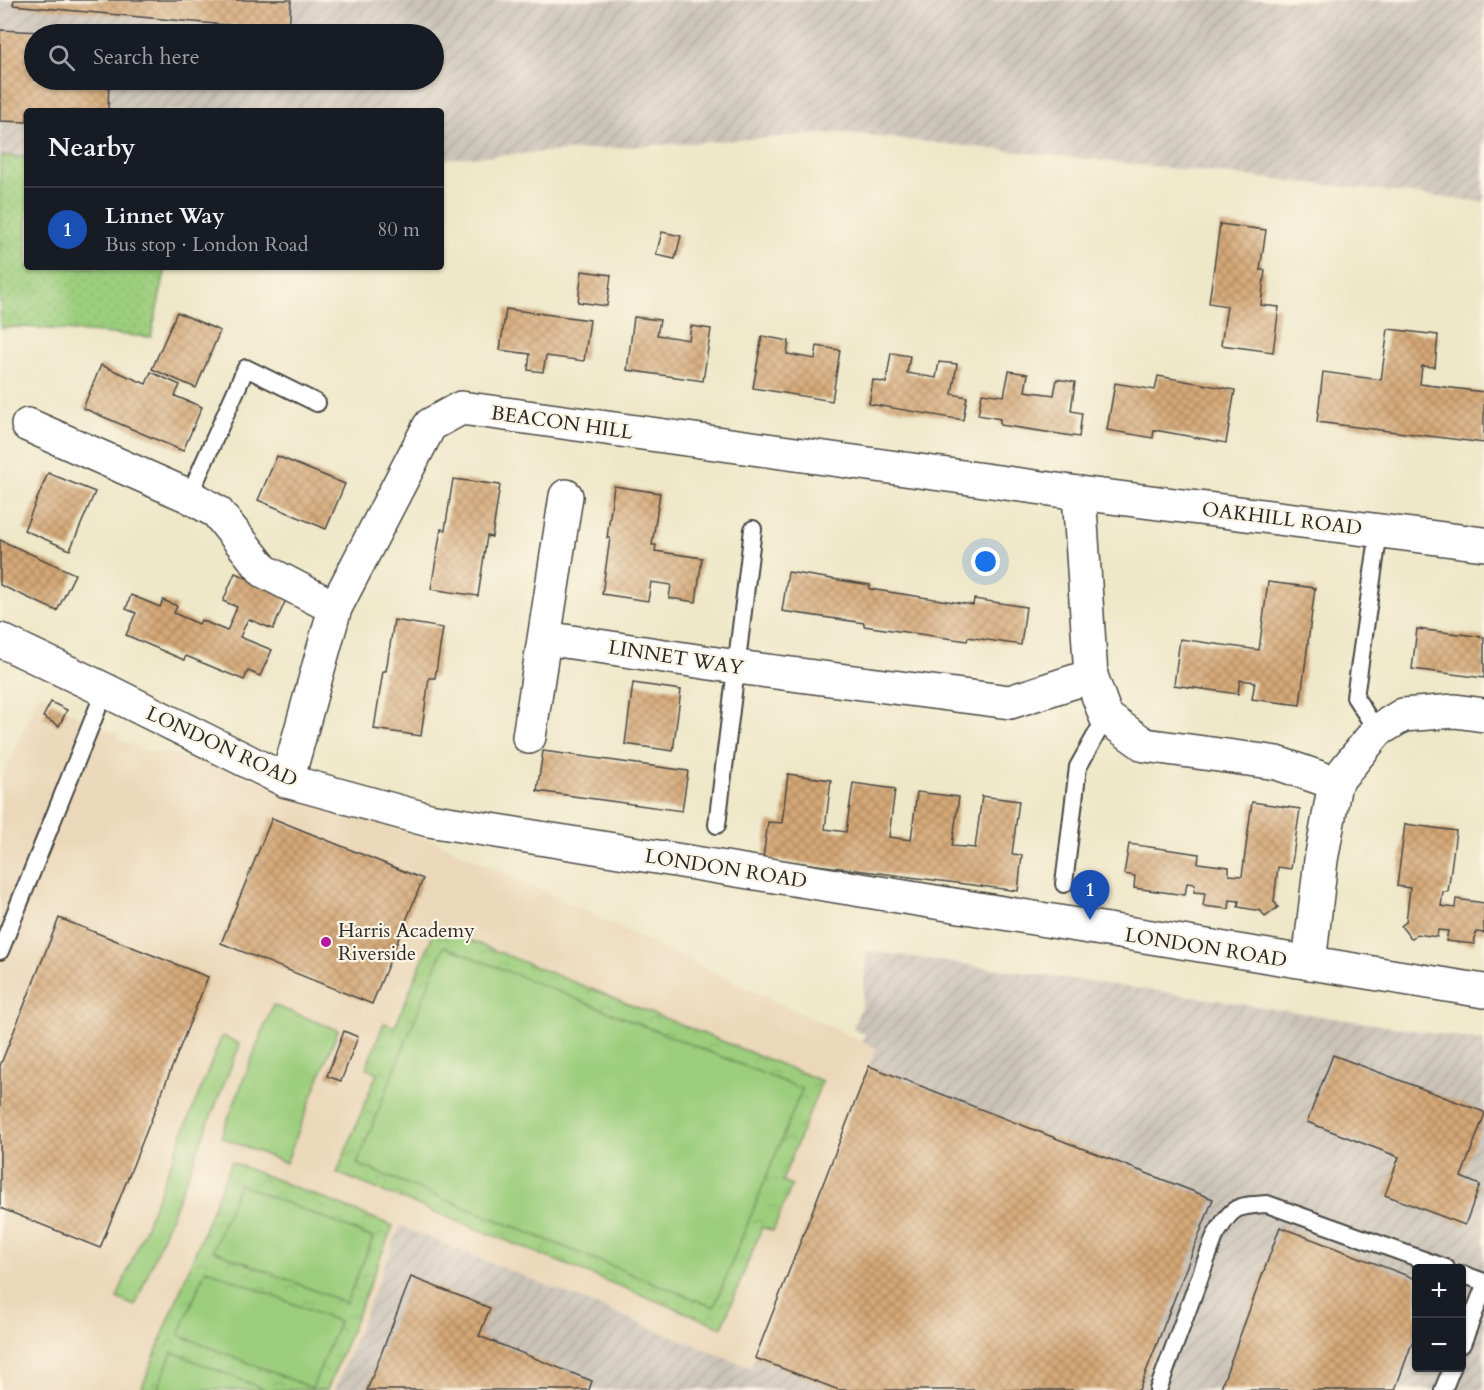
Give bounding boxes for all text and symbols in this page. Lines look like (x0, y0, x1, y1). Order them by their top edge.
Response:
search box (24, 24, 444, 90)
icon: search (45, 41, 78, 74)
text: Search here (93, 42, 200, 72)
text: Nearby (48, 130, 136, 165)
text: Linnet Way (105, 201, 225, 231)
text: 1 (62, 216, 73, 243)
text: 80 m (377, 216, 420, 243)
text: Bus stop · London Road (105, 231, 308, 258)
street label: BEACON HILL (489, 399, 635, 446)
street label: OAKHILL ROAD (1200, 495, 1364, 542)
your location (971, 547, 1000, 576)
street label: LINNET WAY (606, 633, 746, 682)
street label: LONDON ROAD (142, 700, 302, 793)
street label: LONDON ROAD (643, 842, 809, 895)
pin: 1 (1070, 870, 1110, 920)
place label: Harris Academy Riverside (338, 917, 475, 967)
street label: LONDON ROAD (1123, 921, 1289, 974)
marker: Harris Academy Riverside (319, 935, 333, 949)
map controls (1412, 1264, 1466, 1372)
button: + (1412, 1264, 1466, 1318)
button: − (1412, 1318, 1466, 1372)

